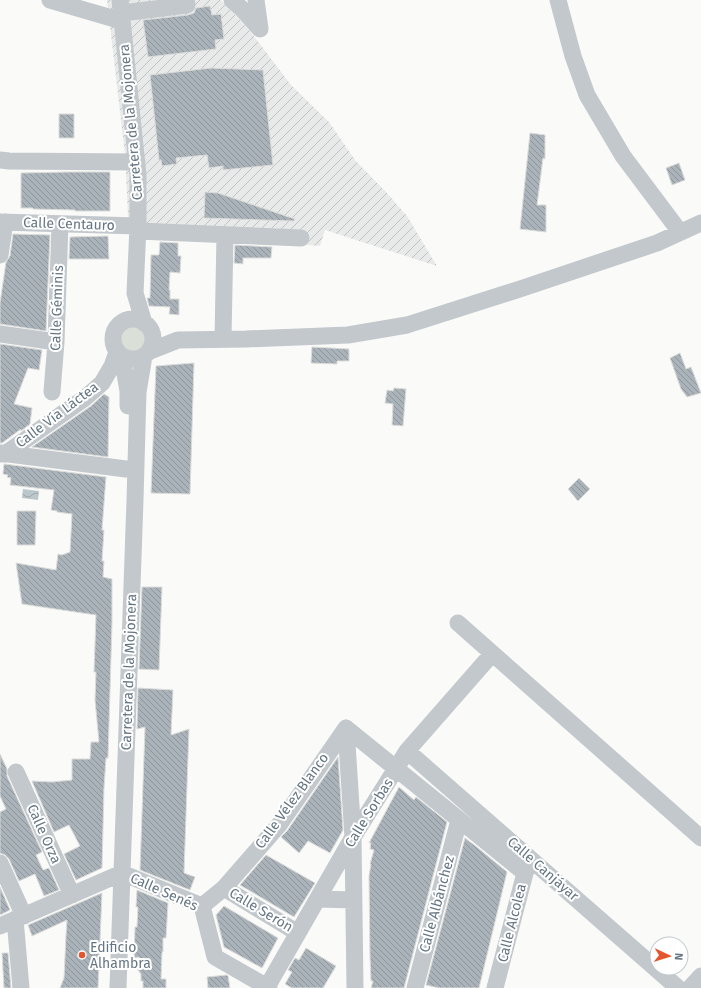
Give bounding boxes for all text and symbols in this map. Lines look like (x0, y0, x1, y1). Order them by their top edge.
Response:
street label: Carretera de la Mojonera (116, 43, 146, 201)
street label: Calle Centauro (23, 214, 115, 234)
street label: Calle Géminis (47, 264, 67, 351)
street label: Calle Vía Láctea (12, 378, 102, 452)
street label: Carretera de la Mojonera (118, 593, 140, 751)
street label: Calle Vélez Blanco (252, 750, 332, 852)
street label: Calle Sorbas (341, 775, 397, 851)
street label: Calle Orza (23, 802, 65, 866)
street label: Calle Canjáyar (504, 833, 583, 905)
street label: Calle Albánchez (416, 854, 458, 954)
street label: Calle Senés (128, 870, 201, 915)
street label: Calle Alcolea (494, 882, 530, 964)
street label: Calle Serón (226, 884, 296, 936)
north arrow (649, 936, 689, 976)
place label: Edificio Alhambra (90, 939, 151, 972)
marker: Edificio Alhambra (77, 950, 87, 960)
text: N (672, 953, 685, 961)

